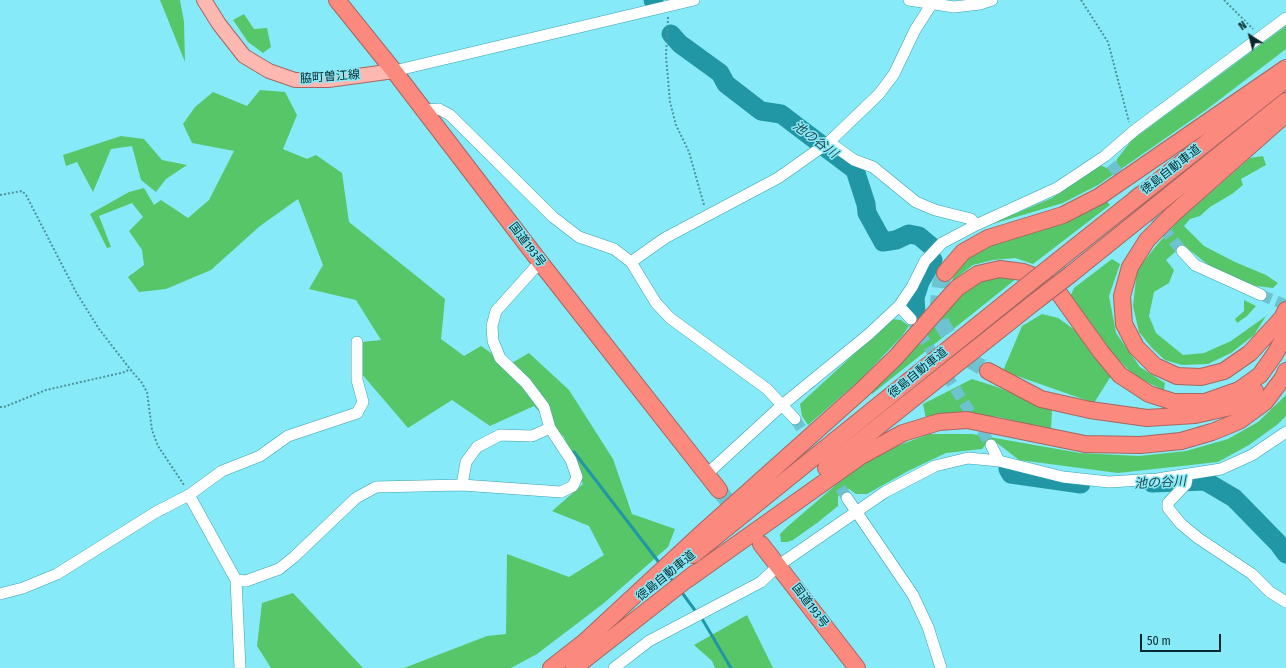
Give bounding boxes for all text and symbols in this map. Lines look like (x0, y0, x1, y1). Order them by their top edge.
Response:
north arrow (1230, 16, 1270, 56)
text: N (1236, 19, 1249, 33)
street label: 脇町曽江線 (300, 68, 360, 86)
water label: 池の谷川 (790, 118, 840, 162)
street label: 徳島自動車道 (1138, 142, 1204, 198)
street label: 国道193号 (506, 220, 548, 270)
street label: 徳島自動車道 (885, 345, 951, 401)
water label: 池の谷川 (1134, 474, 1186, 492)
street label: 徳島自動車道 (633, 548, 699, 604)
street label: 国道193号 (789, 581, 831, 631)
scale bar (1142, 626, 1223, 652)
text: 50 m (1147, 634, 1171, 648)

